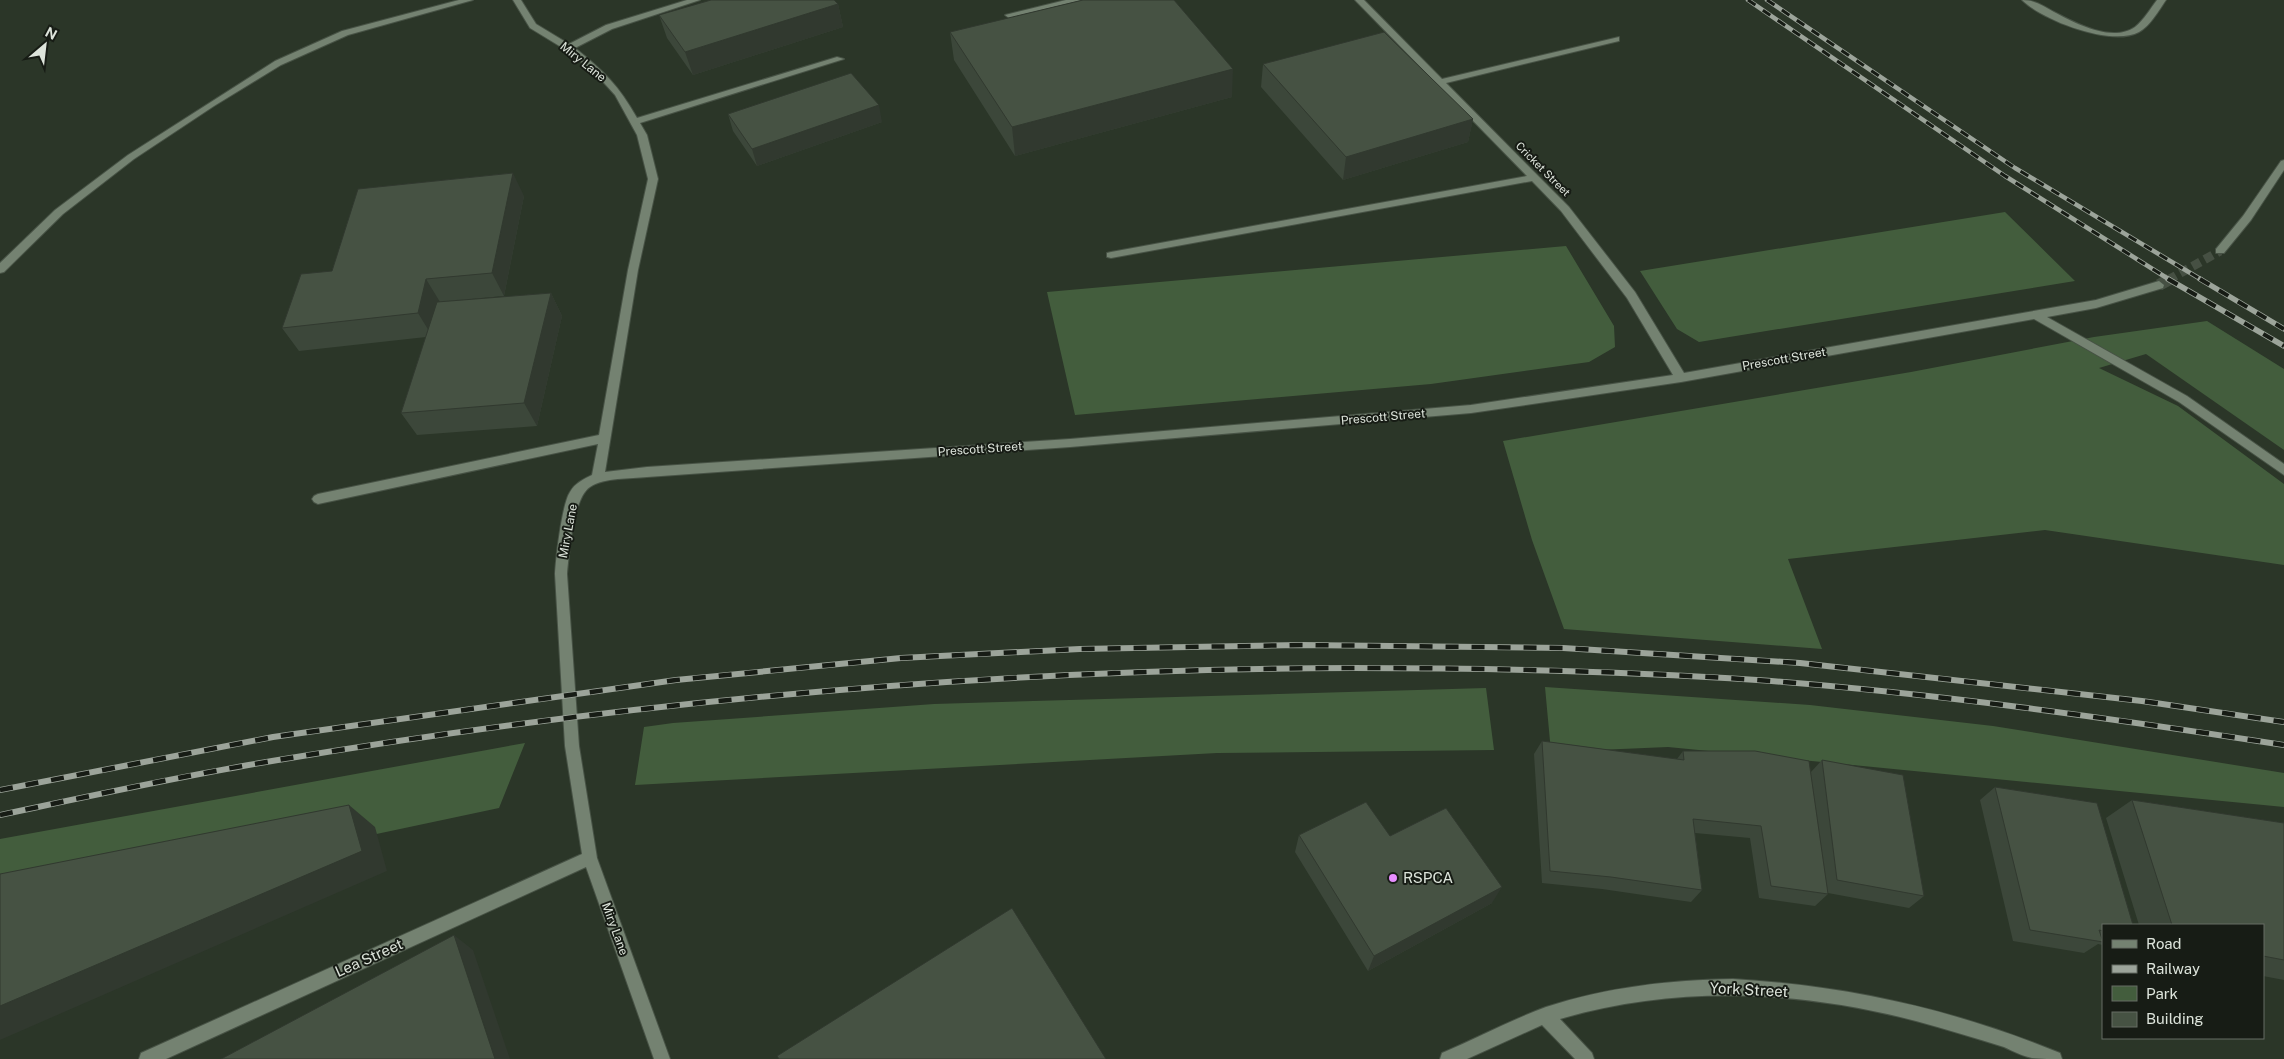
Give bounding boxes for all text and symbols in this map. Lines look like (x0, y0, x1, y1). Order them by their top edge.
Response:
north arrow (20, 20, 70, 70)
text: N (43, 24, 60, 43)
street label: Miry Lane (557, 39, 609, 85)
street label: Cricket Street (1513, 139, 1573, 199)
street label: Prescott Street (1741, 345, 1827, 373)
street label: Prescott Street (1340, 406, 1426, 428)
street label: Prescott Street (937, 439, 1023, 459)
street label: Miry Lane (556, 503, 580, 559)
place label: RSPCA (1403, 869, 1454, 886)
marker: RSPCA (1387, 872, 1399, 884)
street label: Miry Lane (599, 901, 631, 957)
legend (2102, 924, 2264, 1039)
street label: Lea Street (332, 935, 406, 980)
text: Road (2146, 935, 2182, 952)
text: Railway (2146, 960, 2200, 977)
street label: York Street (1709, 979, 1789, 1000)
text: Park (2146, 985, 2178, 1002)
text: Building (2146, 1010, 2204, 1027)

